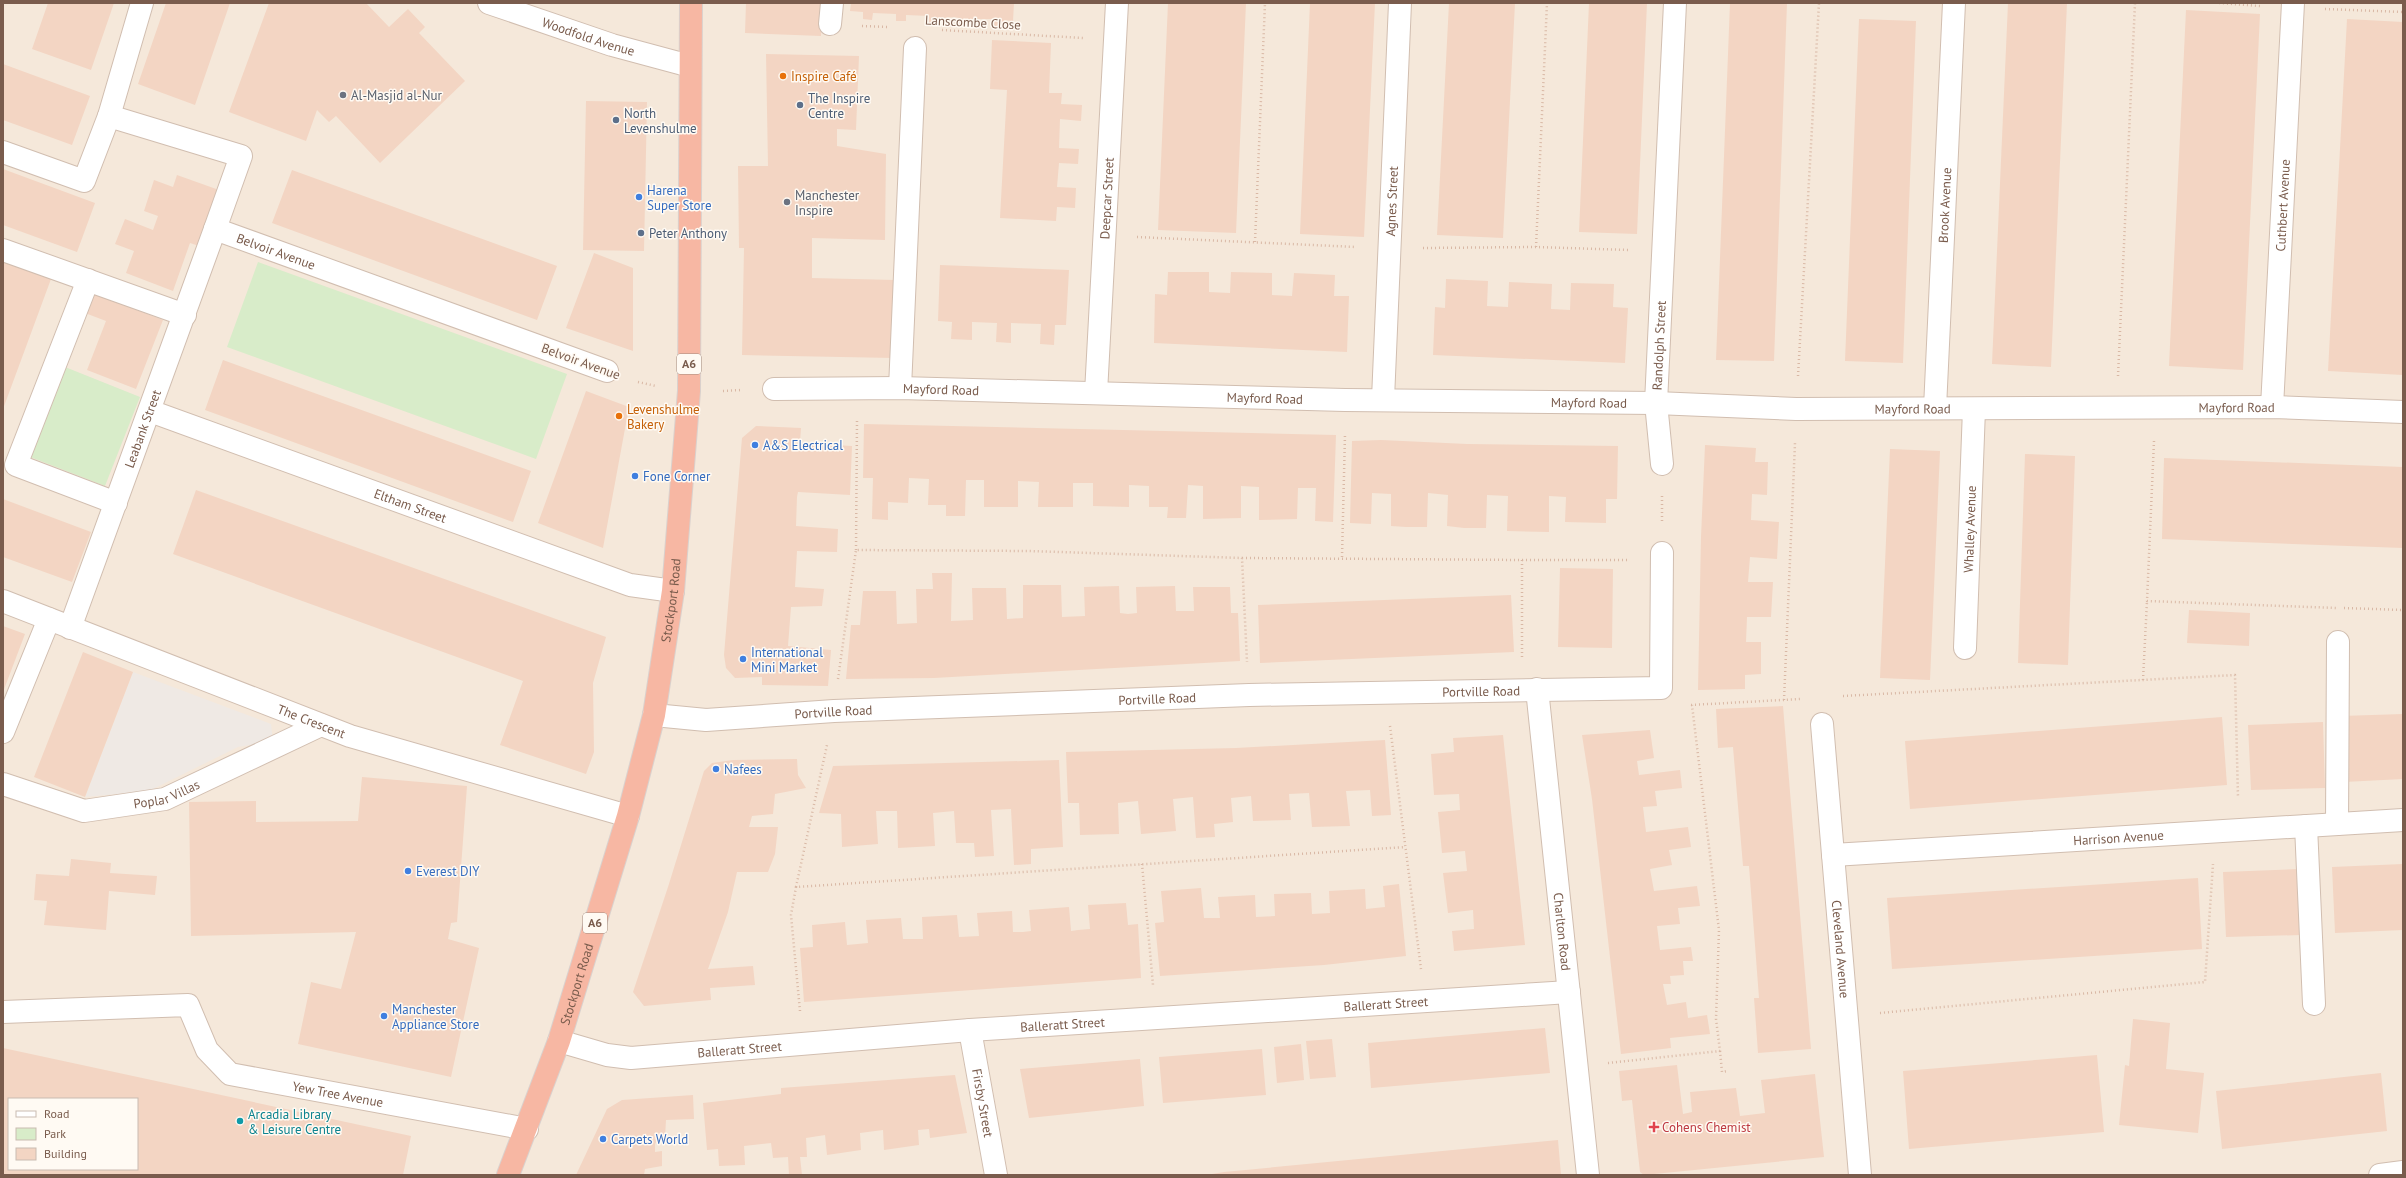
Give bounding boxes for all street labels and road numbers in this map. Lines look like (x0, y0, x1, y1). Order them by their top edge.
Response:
street label: Lanscombe Close (925, 12, 1021, 33)
street label: Woodfold Avenue (540, 14, 637, 60)
street label: Deepcar Street (1096, 156, 1118, 240)
street label: Cuthbert Avenue (2272, 159, 2294, 252)
street label: Agnes Street (1382, 165, 1402, 237)
street label: Brook Avenue (1935, 167, 1955, 243)
street label: Belvoir Avenue (234, 229, 318, 274)
street label: Randolph Street (1649, 300, 1670, 391)
street label: Belvoir Avenue (539, 339, 623, 384)
road number: A6 (677, 354, 701, 374)
street label: Mayford Road (903, 380, 979, 399)
street label: Leabank Street (121, 387, 165, 470)
street label: Mayford Road (1227, 389, 1303, 408)
street label: Mayford Road (1551, 394, 1627, 412)
street label: Mayford Road (2199, 399, 2275, 416)
street label: Mayford Road (1875, 400, 1951, 418)
street label: Eltham Street (372, 485, 449, 527)
street label: Whalley Avenue (1960, 485, 1980, 573)
street label: Stockport Road (657, 558, 685, 643)
street label: Portville Road (1442, 682, 1520, 701)
street label: Portville Road (1118, 689, 1197, 709)
street label: The Crescent (275, 701, 348, 743)
street label: Portville Road (794, 702, 873, 723)
street label: Poplar Villas (132, 776, 202, 813)
street label: Harrison Avenue (2073, 827, 2164, 849)
street label: Charlton Road (1549, 892, 1575, 972)
street label: Cleveland Avenue (1828, 900, 1853, 999)
road number: A6 (583, 913, 607, 933)
street label: Stockport Road (556, 941, 597, 1027)
street label: Balleratt Street (1343, 993, 1429, 1015)
street label: Balleratt Street (1020, 1013, 1106, 1036)
street label: Balleratt Street (697, 1038, 783, 1061)
street label: Firsby Street (968, 1067, 997, 1139)
street label: Yew Tree Avenue (291, 1078, 385, 1111)

